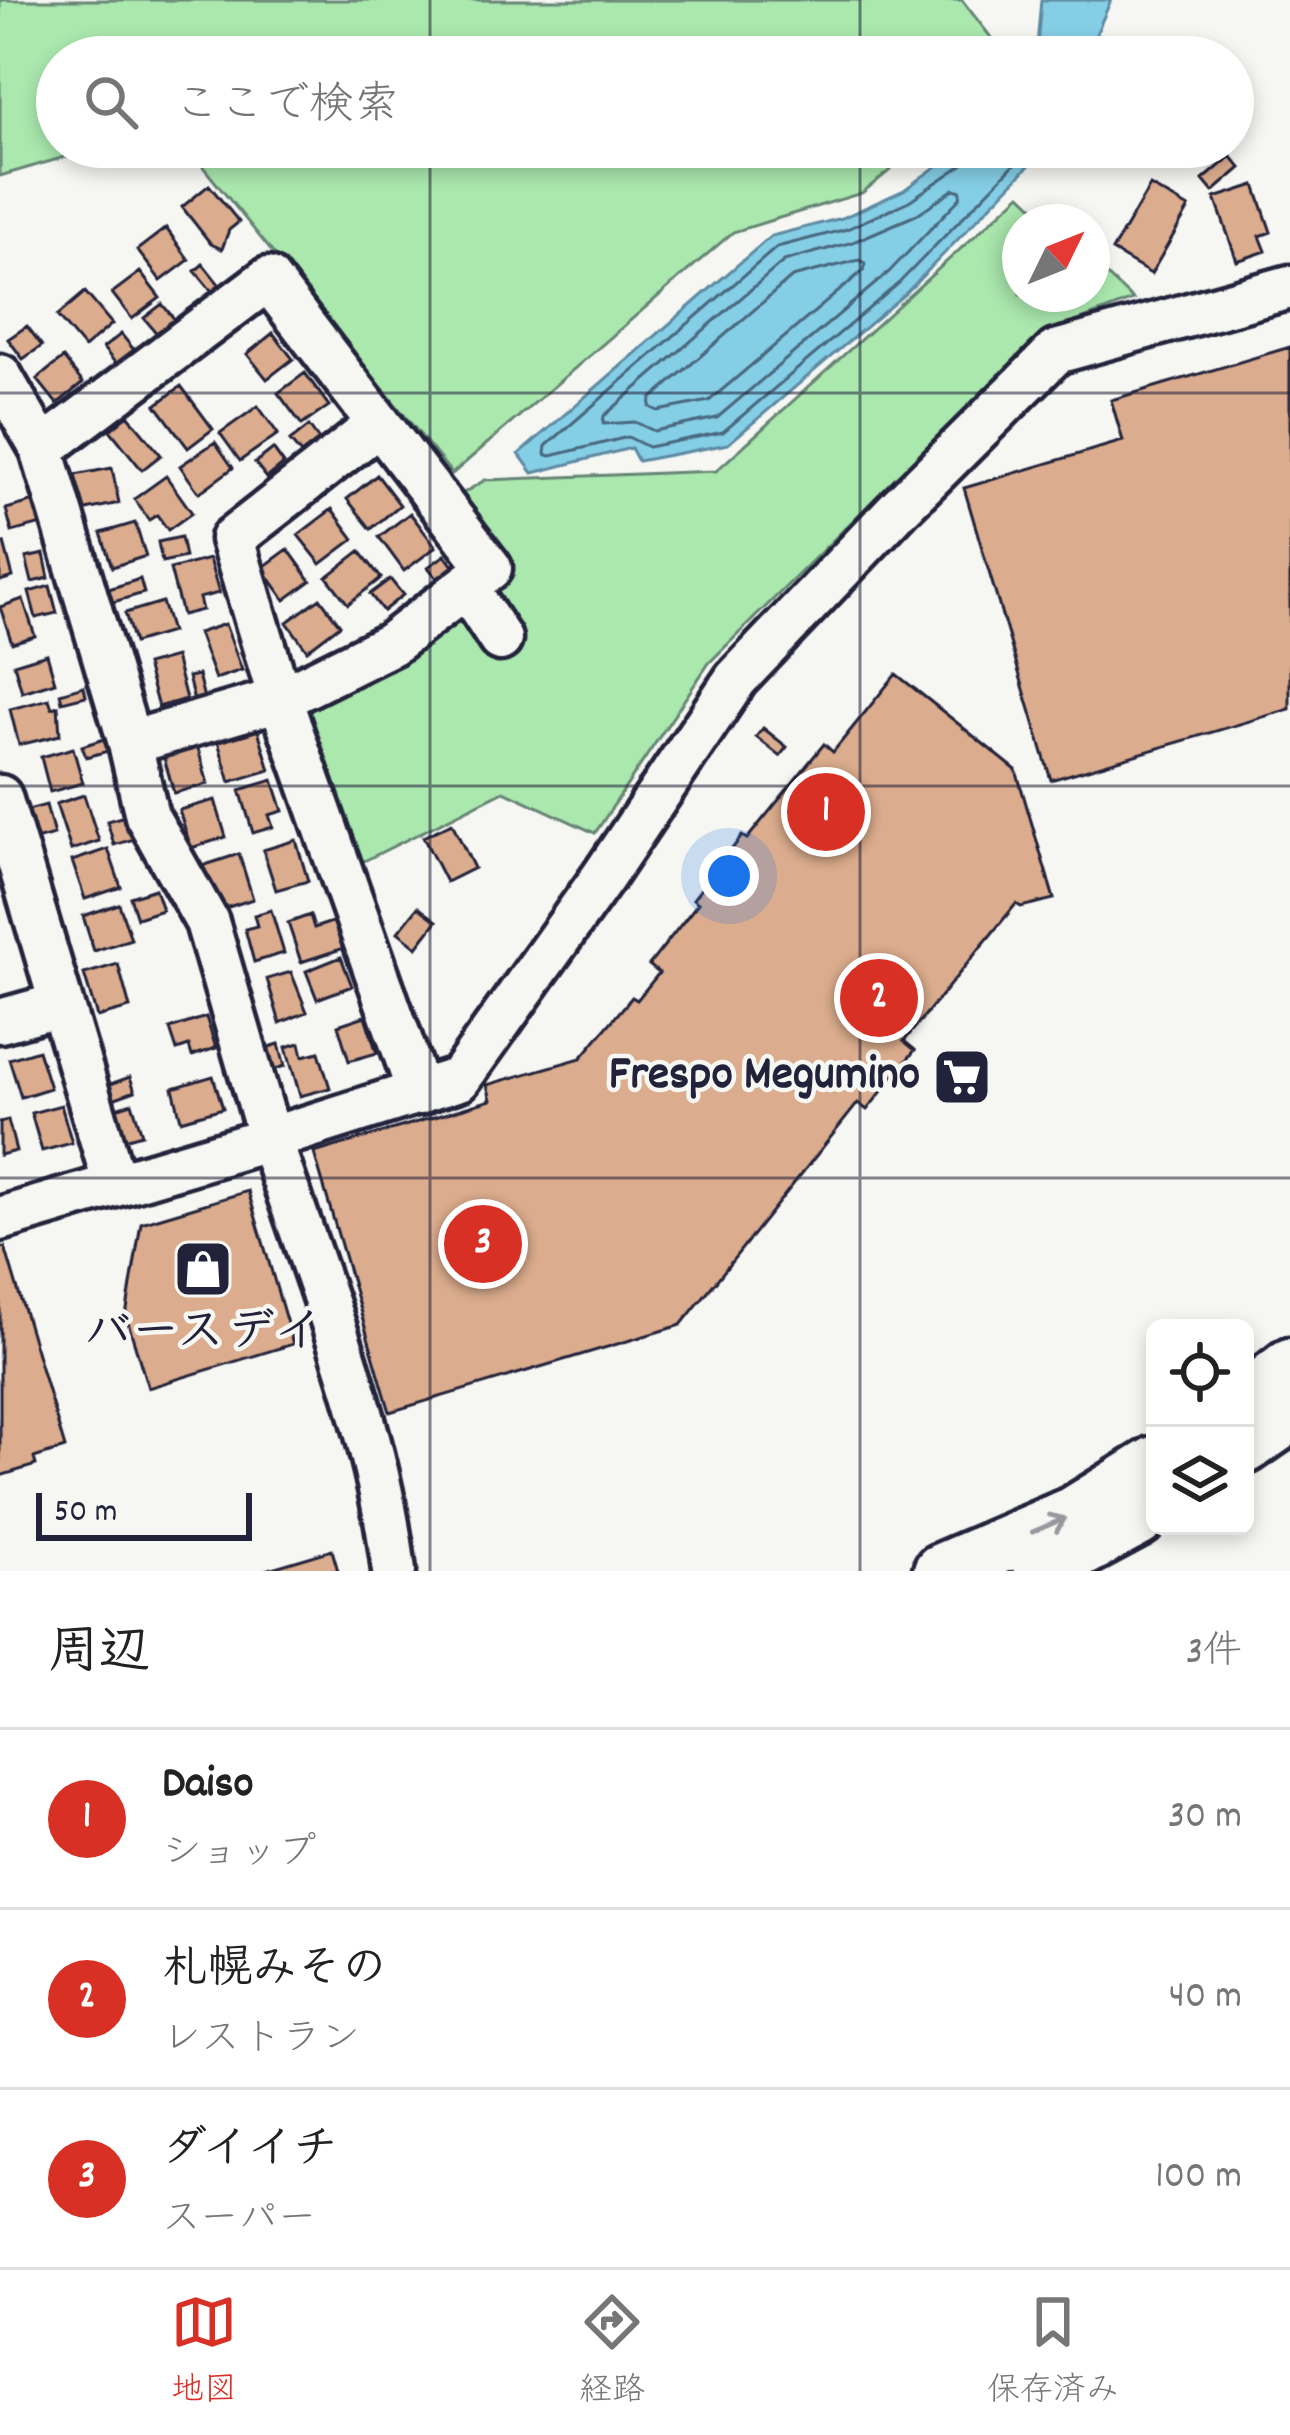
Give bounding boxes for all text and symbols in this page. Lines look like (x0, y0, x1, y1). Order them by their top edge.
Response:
search box (36, 36, 1254, 168)
icon: search (78, 69, 144, 135)
text: ここで検索 (174, 76, 399, 140)
north arrow (1002, 204, 1110, 312)
pin: 1 (787, 767, 865, 857)
your location (699, 846, 759, 906)
pin: 2 (840, 953, 918, 1043)
place label: Frespo Megumino (609, 1043, 920, 1112)
supermarket icon: Frespo Megumino (931, 1046, 993, 1108)
pin: 3 (444, 1199, 522, 1289)
shop icon: バースデイ (172, 1238, 234, 1300)
place label: バースデイ (83, 1301, 323, 1370)
map controls (1146, 1319, 1254, 1535)
button: locate (1146, 1319, 1254, 1427)
button: layers (1146, 1427, 1254, 1535)
scale bar (36, 1487, 252, 1540)
text: 50 m (54, 1490, 118, 1537)
one-way arrow (1030, 1512, 1066, 1534)
text: 周辺 (48, 1620, 150, 1692)
text: 3件 (1186, 1627, 1242, 1682)
text: Daiso (162, 1754, 254, 1818)
text: 1 (83, 1791, 91, 1846)
text: 30 m (1168, 1791, 1242, 1846)
text: ショップ (162, 1828, 316, 1883)
text: 札幌みその (162, 1940, 387, 2004)
text: 2 (78, 1971, 96, 2026)
text: 40 m (1169, 1971, 1242, 2026)
text: レストラン (162, 2014, 360, 2069)
text: ダイイチ (162, 2120, 338, 2184)
text: 3 (78, 2151, 96, 2206)
text: 100 m (1155, 2151, 1242, 2206)
text: スーパー (162, 2194, 316, 2249)
tab: 地図 (171, 2289, 237, 2416)
tab: 経路 (579, 2289, 645, 2416)
tab: 保存済み (987, 2289, 1119, 2416)

